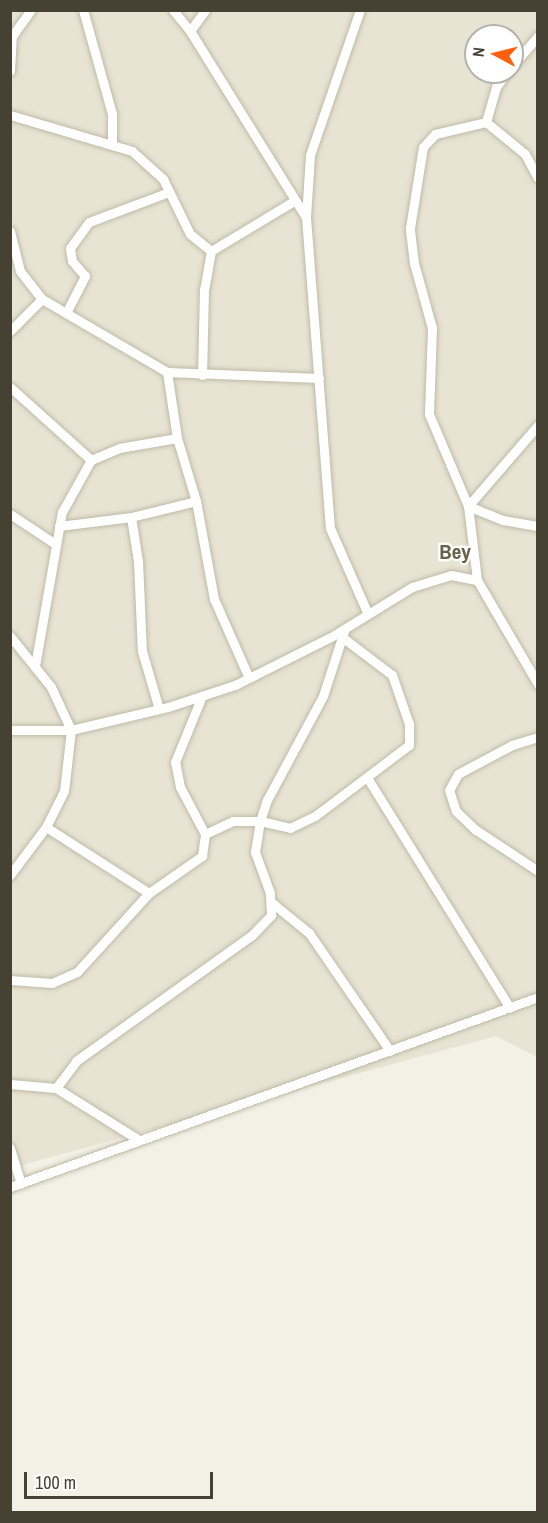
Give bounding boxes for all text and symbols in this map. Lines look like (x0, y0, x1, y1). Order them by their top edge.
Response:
north arrow (464, 24, 524, 84)
text: N (467, 46, 490, 58)
district label: Bey (439, 539, 471, 565)
scale bar (27, 1460, 216, 1498)
text: 100 m (35, 1470, 76, 1495)

